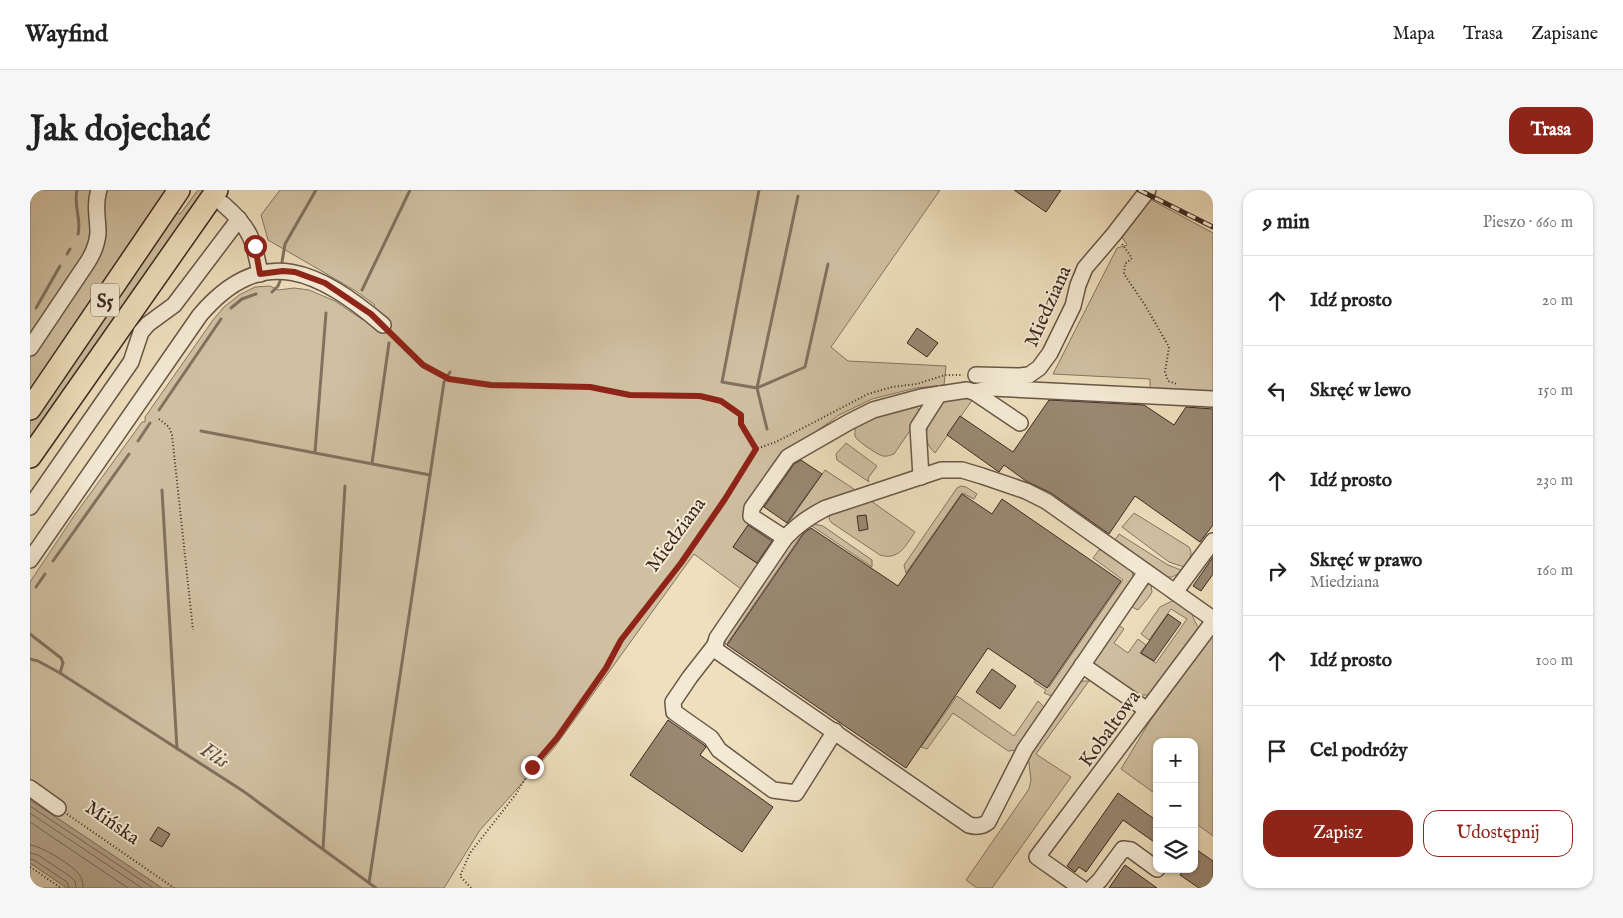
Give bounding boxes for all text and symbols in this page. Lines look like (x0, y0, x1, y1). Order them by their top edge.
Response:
text: Wayfind (25, 19, 108, 50)
text: Mapa (1393, 23, 1435, 46)
text: Trasa (1463, 23, 1503, 46)
text: Zapisane (1531, 23, 1598, 46)
button: Trasa (1509, 107, 1593, 154)
text: Jak dojechać (30, 108, 210, 153)
text: 9 min (1263, 209, 1310, 236)
text: Pieszo · 660 m (1483, 213, 1573, 233)
route start (244, 235, 267, 258)
street label: Miedziana (1019, 262, 1078, 351)
road number: S5 (91, 284, 119, 316)
icon: ahead (1263, 287, 1291, 315)
text: Idź prosto (1310, 289, 1392, 313)
text: 20 m (1542, 291, 1573, 311)
icon: left (1263, 377, 1291, 405)
text: Skręć w lewo (1310, 379, 1411, 403)
text: 150 m (1538, 381, 1573, 401)
icon: ahead (1263, 467, 1291, 495)
text: Idź prosto (1310, 469, 1392, 493)
text: 230 m (1536, 471, 1573, 491)
street label: Miedziana (641, 492, 712, 577)
text: Skręć w prawo (1310, 549, 1422, 573)
icon: right (1263, 557, 1291, 585)
text: 160 m (1537, 561, 1573, 581)
text: Miedziana (1310, 573, 1379, 593)
icon: ahead (1263, 647, 1291, 675)
text: Idź prosto (1310, 649, 1392, 673)
text: 100 m (1536, 651, 1573, 671)
street label: Kobaltowa (1074, 685, 1147, 772)
water label: Flis (195, 737, 234, 776)
icon: arrive (1263, 737, 1291, 765)
map controls (1153, 738, 1198, 873)
button: + (1153, 738, 1198, 783)
text: Cel podróży (1310, 739, 1408, 763)
route end (521, 756, 544, 779)
button: − (1153, 783, 1198, 828)
street label: Mińska (80, 795, 145, 851)
button: Zapisz (1263, 810, 1413, 857)
button: Udostępnij (1423, 810, 1573, 857)
button: layers (1153, 828, 1198, 873)

